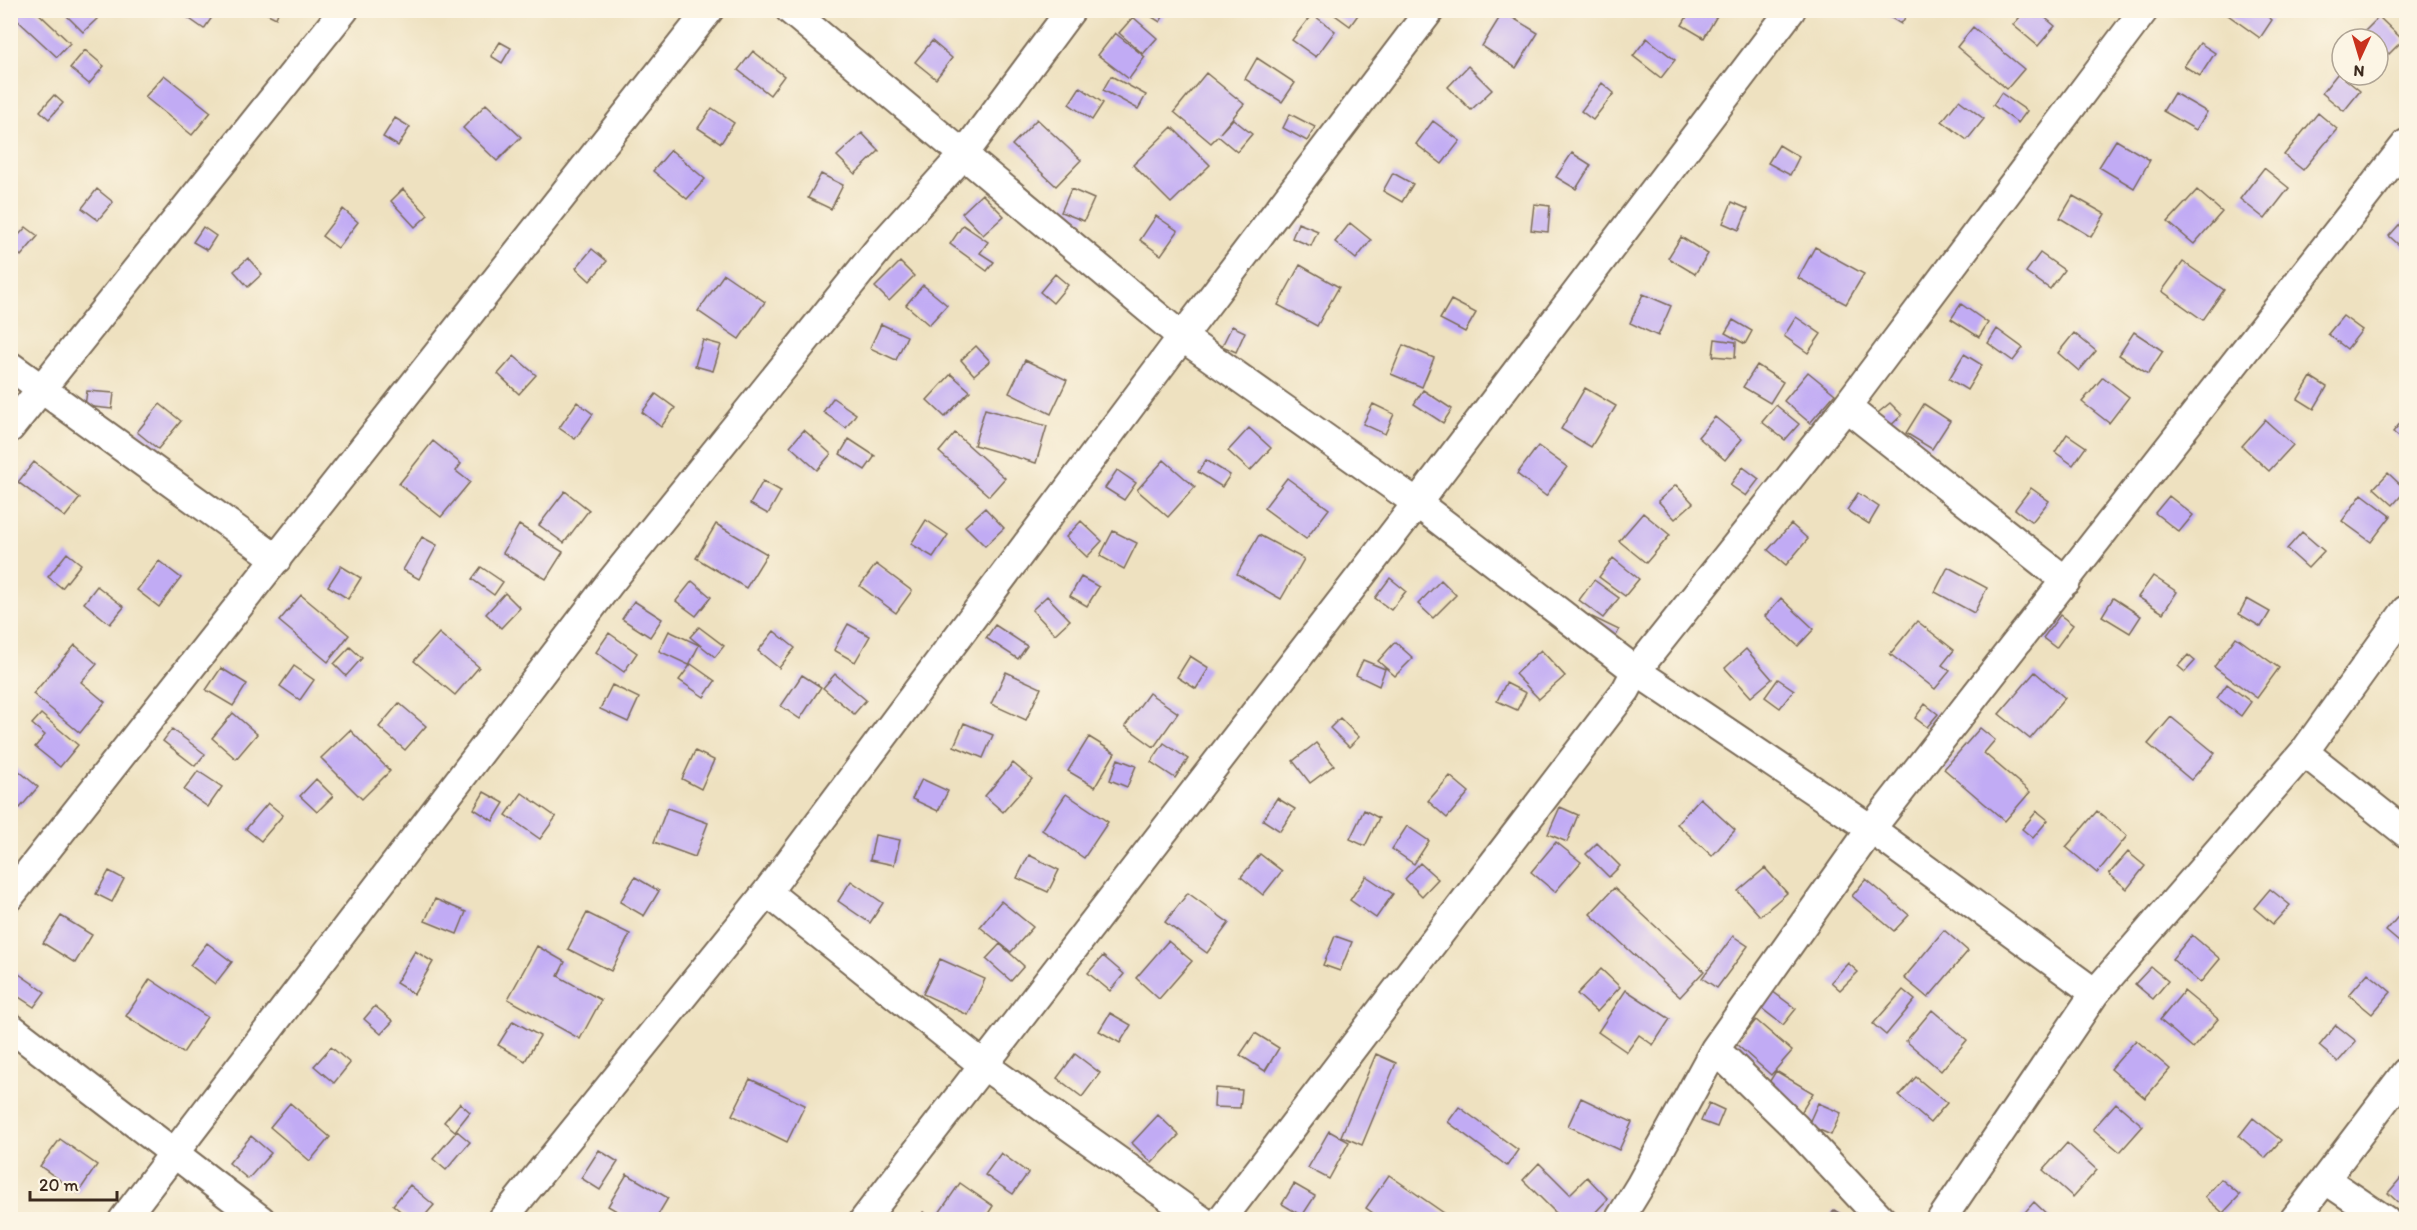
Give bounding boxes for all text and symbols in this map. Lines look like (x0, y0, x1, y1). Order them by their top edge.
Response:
north arrow (2330, 27, 2390, 87)
text: N (2353, 62, 2365, 81)
scale bar (30, 1164, 117, 1202)
text: 20 m (39, 1174, 79, 1196)

